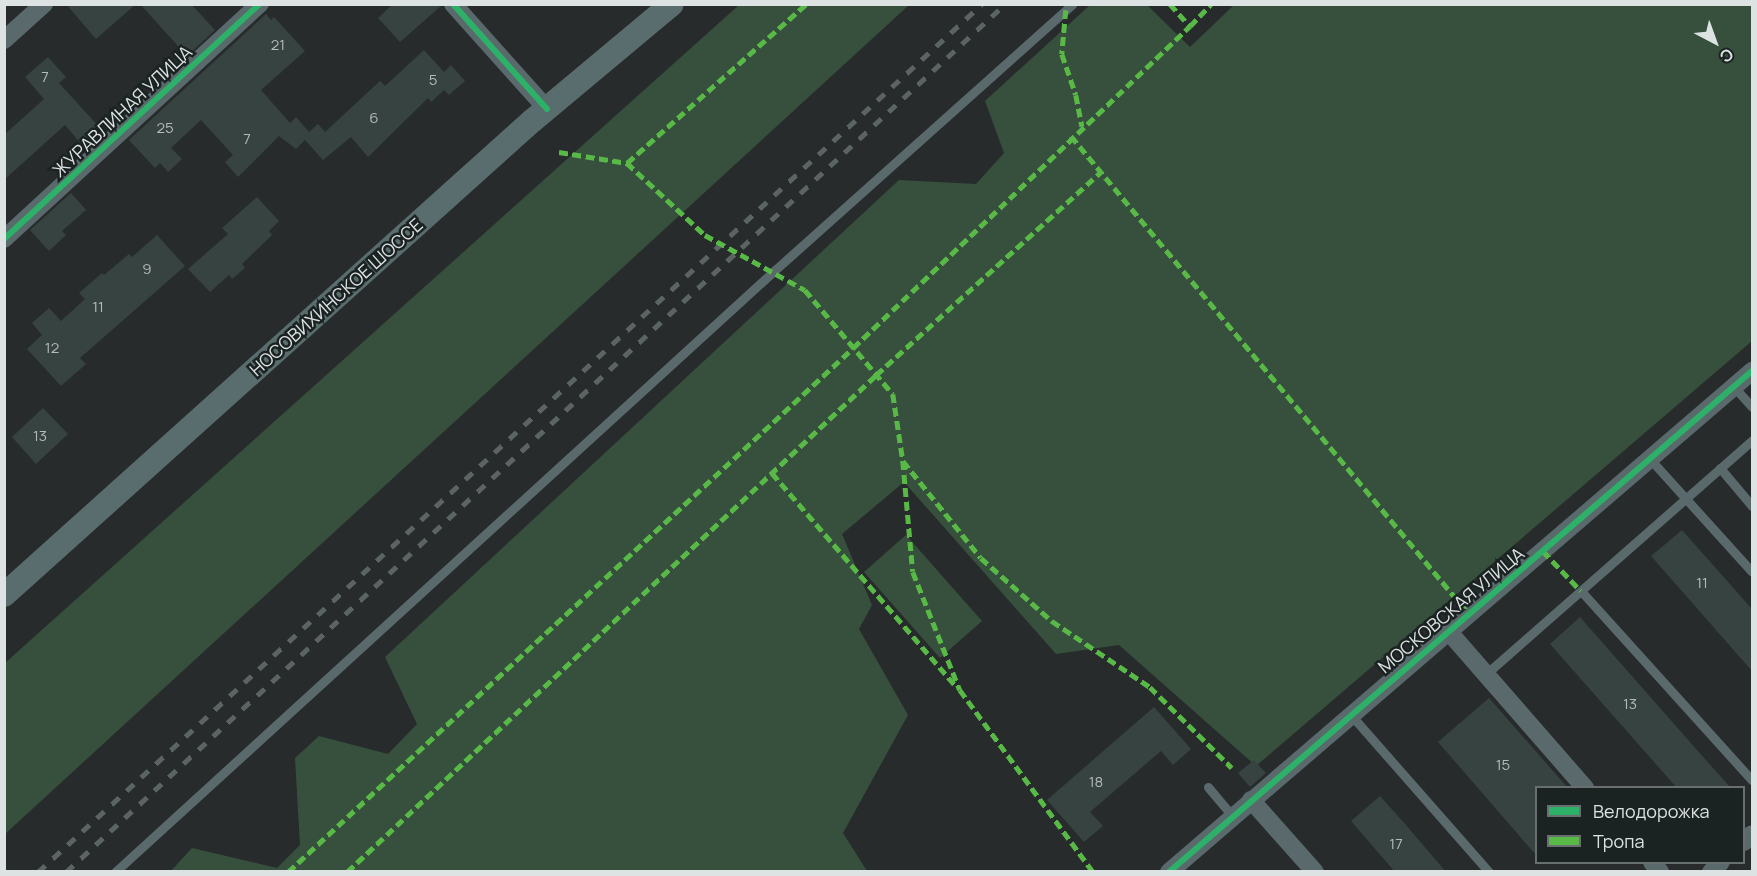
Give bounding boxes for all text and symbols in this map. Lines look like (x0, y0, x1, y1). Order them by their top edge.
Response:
north arrow (1685, 12, 1745, 72)
house number: 21 (271, 36, 285, 54)
street label: ЖУРАВЛИНАЯ УЛИЦА (48, 41, 196, 181)
text: С (1715, 43, 1738, 68)
house number: 7 (41, 68, 49, 86)
house number: 5 (429, 71, 437, 89)
house number: 6 (369, 109, 379, 127)
house number: 25 (156, 119, 174, 137)
house number: 7 (243, 130, 251, 148)
street label: НОСОВИХИНСКОЕ ШОССЕ (245, 214, 427, 380)
house number: 9 (142, 260, 152, 278)
house number: 11 (92, 298, 104, 316)
house number: 12 (45, 339, 59, 357)
house number: 13 (33, 427, 47, 445)
street label: МОСКОВСКАЯ УЛИЦА (1373, 543, 1529, 677)
house number: 11 (1696, 574, 1708, 592)
house number: 13 (1623, 695, 1637, 713)
house number: 15 (1496, 756, 1510, 774)
house number: 18 (1089, 773, 1103, 791)
legend (1535, 786, 1745, 864)
text: Велодорожка (1593, 799, 1710, 823)
text: Тропа (1593, 829, 1644, 853)
house number: 17 (1389, 835, 1403, 853)

